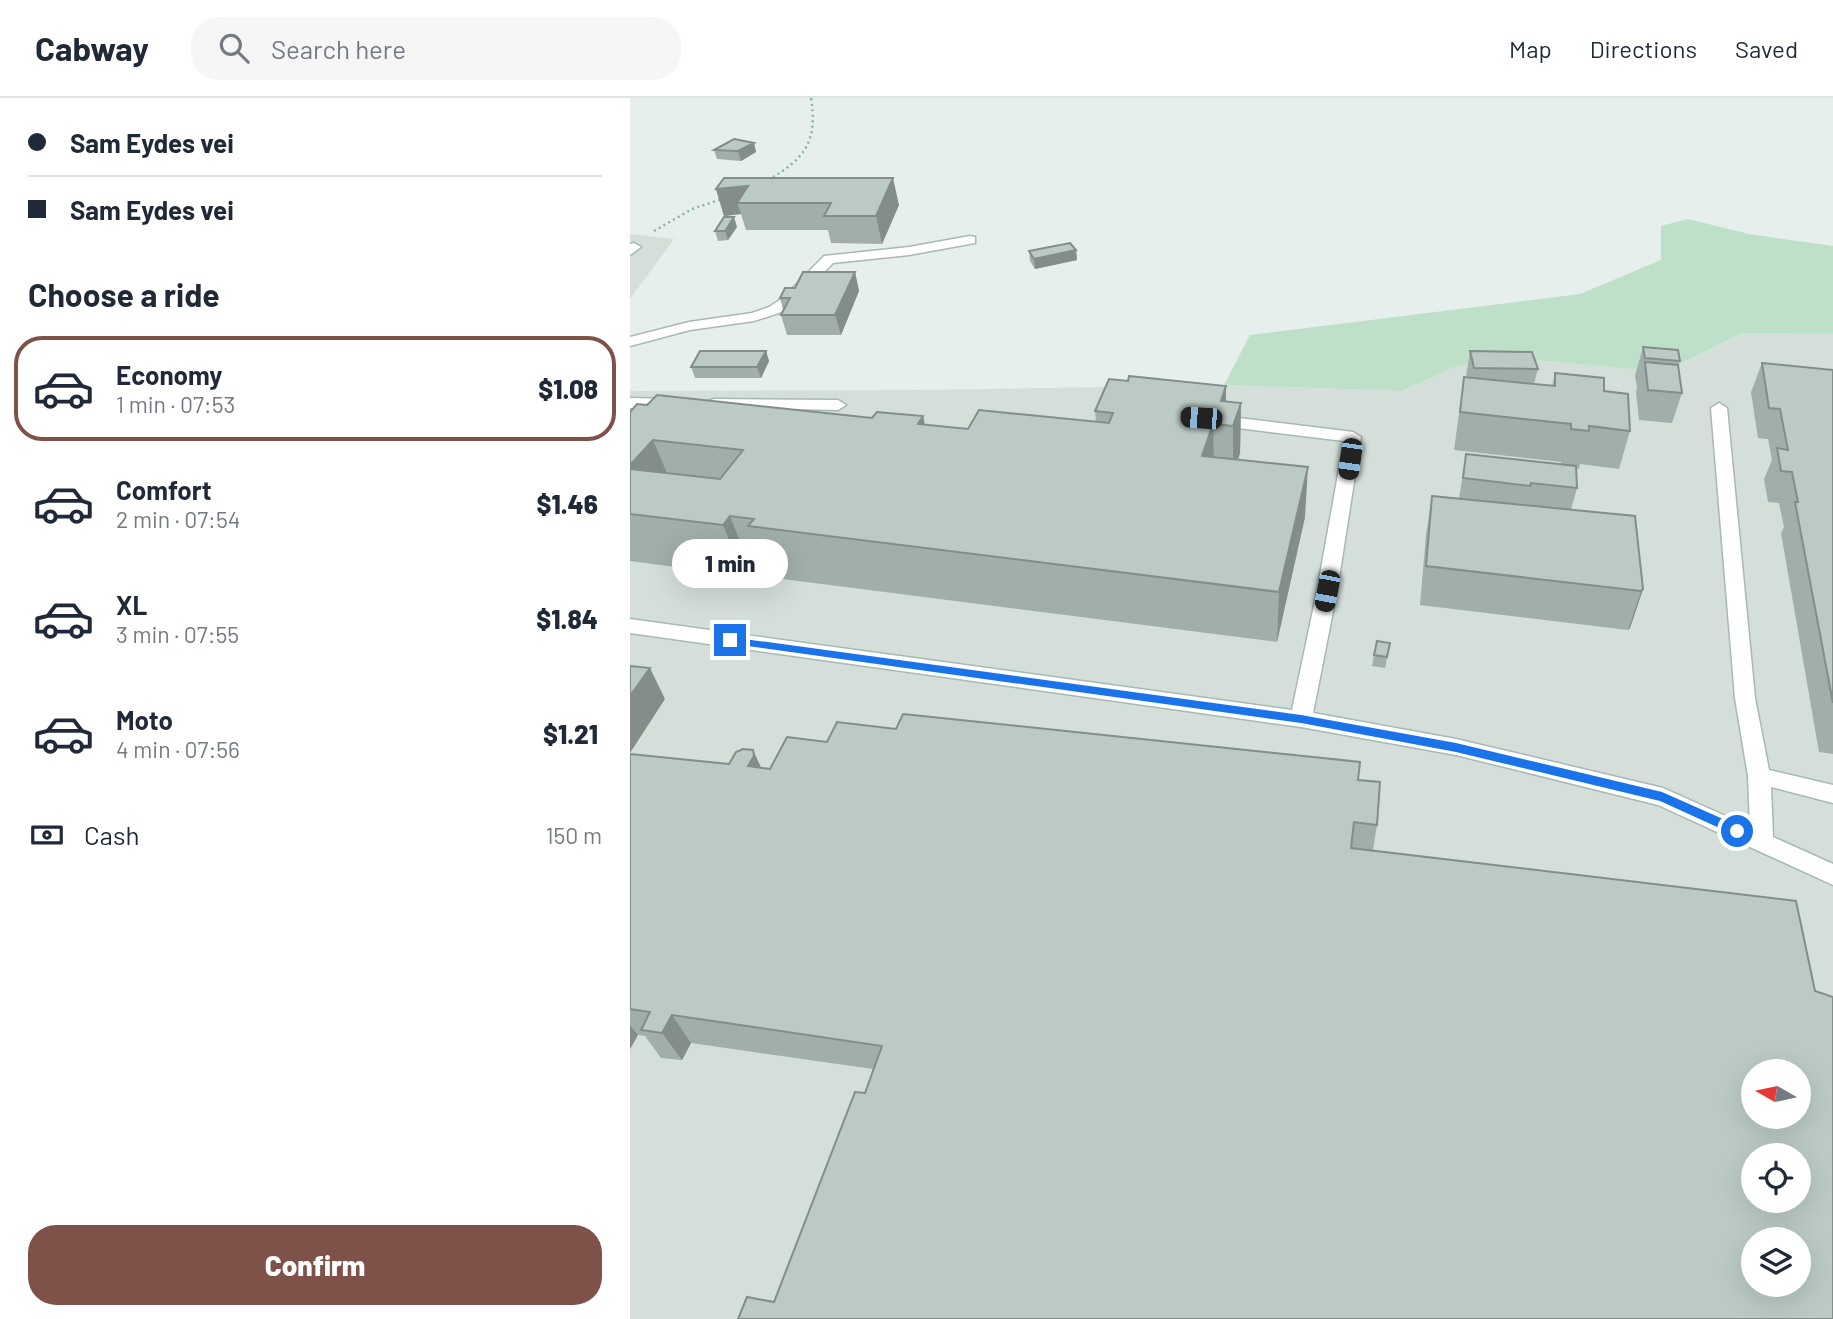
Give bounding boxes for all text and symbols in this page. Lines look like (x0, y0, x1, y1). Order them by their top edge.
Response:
search box (191, 17, 681, 80)
text: Cabway (35, 28, 149, 68)
icon: search (215, 29, 253, 67)
text: Search here (271, 33, 406, 64)
text: Map (1509, 34, 1552, 63)
text: Directions (1590, 34, 1697, 63)
text: Saved (1735, 34, 1798, 63)
text: Sam Eydes vei (70, 127, 234, 158)
text: Sam Eydes vei (70, 194, 234, 225)
text: Choose a ride (28, 275, 220, 313)
icon: car (32, 357, 95, 420)
text: Economy (116, 359, 222, 390)
text: $1.08 (538, 373, 598, 404)
text: 1 min · 07:53 (116, 390, 235, 418)
car (1180, 406, 1223, 430)
car (1337, 437, 1364, 481)
icon: car (32, 472, 95, 535)
text: Comfort (116, 474, 212, 505)
text: $1.46 (536, 488, 598, 519)
text: 2 min · 07:54 (116, 505, 240, 533)
callout: 1 min (672, 538, 788, 588)
text: 1 min (705, 549, 755, 577)
car (1313, 568, 1342, 614)
icon: car (32, 587, 95, 650)
text: XL (116, 589, 147, 620)
text: $1.84 (536, 603, 598, 634)
text: 3 min · 07:55 (116, 620, 239, 648)
route end (714, 624, 746, 656)
icon: car (32, 702, 95, 765)
text: Moto (116, 704, 173, 735)
text: $1.21 (543, 718, 598, 749)
text: 4 min · 07:56 (116, 735, 240, 763)
route start (1721, 815, 1753, 847)
icon: cash (28, 816, 66, 854)
text: Cash (84, 819, 139, 850)
text: 150 m (546, 821, 602, 849)
north arrow (1741, 1059, 1811, 1129)
map controls (1741, 1059, 1811, 1297)
button: locate (1741, 1143, 1811, 1213)
button: Confirm (28, 1225, 602, 1305)
button: layers (1741, 1227, 1811, 1297)

